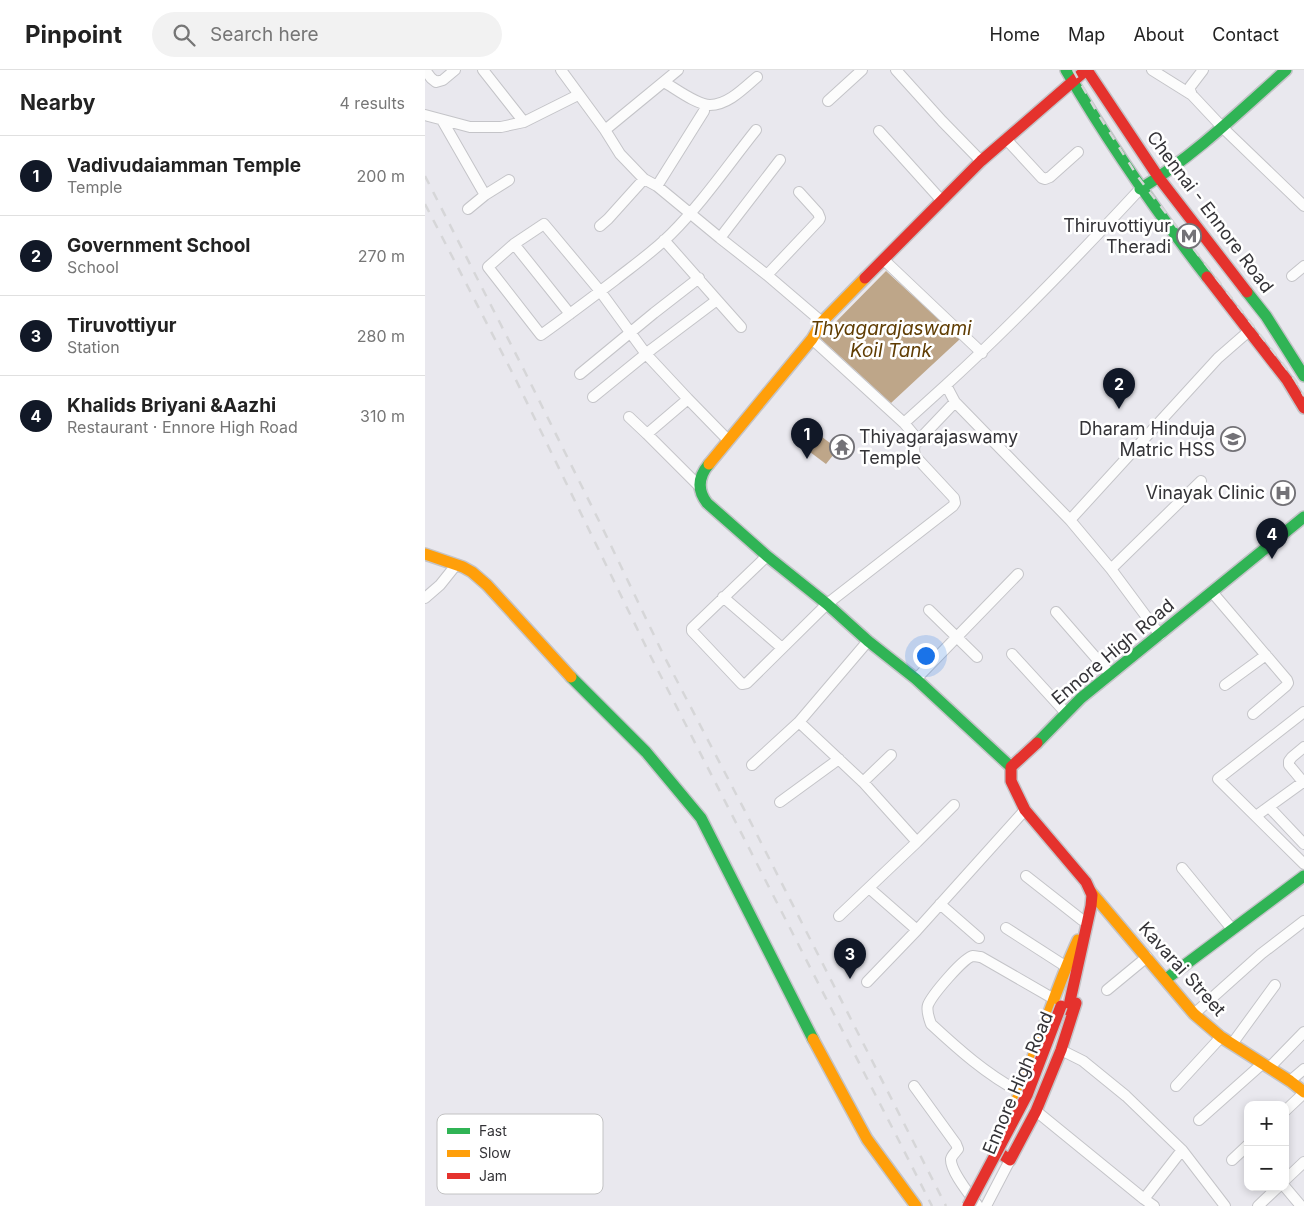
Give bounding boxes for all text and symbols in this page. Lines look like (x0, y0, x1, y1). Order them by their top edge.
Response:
search box (152, 12, 502, 57)
text: Pinpoint (25, 20, 122, 49)
icon: search (170, 21, 198, 49)
text: Search here (210, 23, 319, 46)
text: Home (990, 24, 1040, 45)
text: Map (1068, 24, 1105, 45)
text: About (1133, 24, 1184, 45)
text: Contact (1212, 24, 1279, 45)
text: Nearby (20, 90, 95, 115)
text: 4 results (340, 93, 405, 113)
street label: Chennai - Ennore Road (1143, 127, 1278, 297)
text: Vadivudaiamman Temple (67, 154, 301, 177)
text: 1 (33, 166, 39, 186)
text: 200 m (357, 166, 405, 186)
text: Temple (67, 177, 122, 197)
place label: Thiruvottiyur Theradi (1063, 215, 1171, 257)
metro station icon: Thiruvottiyur Theradi (1176, 223, 1202, 249)
text: Government School (67, 234, 251, 257)
text: 2 (31, 246, 41, 266)
text: 270 m (358, 246, 405, 266)
text: School (67, 257, 119, 277)
text: Tiruvottiyur (67, 314, 177, 337)
water label: Thyagarajaswami Koil Tank (810, 317, 972, 362)
text: 3 (31, 326, 41, 346)
text: 280 m (357, 326, 405, 346)
text: Station (67, 337, 120, 357)
pin: 2 (1103, 368, 1135, 409)
text: Khalids Briyani &Aazhi (67, 394, 276, 417)
text: 4 (31, 406, 41, 426)
text: 310 m (360, 406, 405, 426)
text: Restaurant · Ennore High Road (67, 417, 298, 437)
pin: 1 (791, 418, 823, 459)
place label: Dharam Hinduja Matric HSS (1079, 418, 1215, 460)
place label: Thiyagarajaswamy Temple (859, 426, 1018, 468)
school or university icon: Dharam Hinduja Matric HSS (1220, 426, 1246, 452)
temple icon: Thiyagarajaswamy Temple (829, 434, 855, 460)
hospital icon: Vinayak Clinic (1270, 480, 1296, 506)
place label: Vinayak Clinic (1146, 482, 1265, 503)
pin: 4 (1256, 518, 1288, 559)
street label: Ennore High Road (1047, 594, 1178, 709)
your location (913, 643, 939, 669)
street label: Kavarai Street (1135, 917, 1230, 1020)
pin: 3 (834, 938, 866, 979)
street label: Ennore High Road (978, 1008, 1057, 1157)
map controls (1244, 1101, 1289, 1191)
button: + (1244, 1101, 1289, 1146)
legend (437, 1114, 603, 1194)
text: Fast (479, 1122, 507, 1139)
text: Slow (479, 1144, 511, 1161)
button: − (1244, 1146, 1289, 1191)
text: Jam (479, 1167, 507, 1184)

